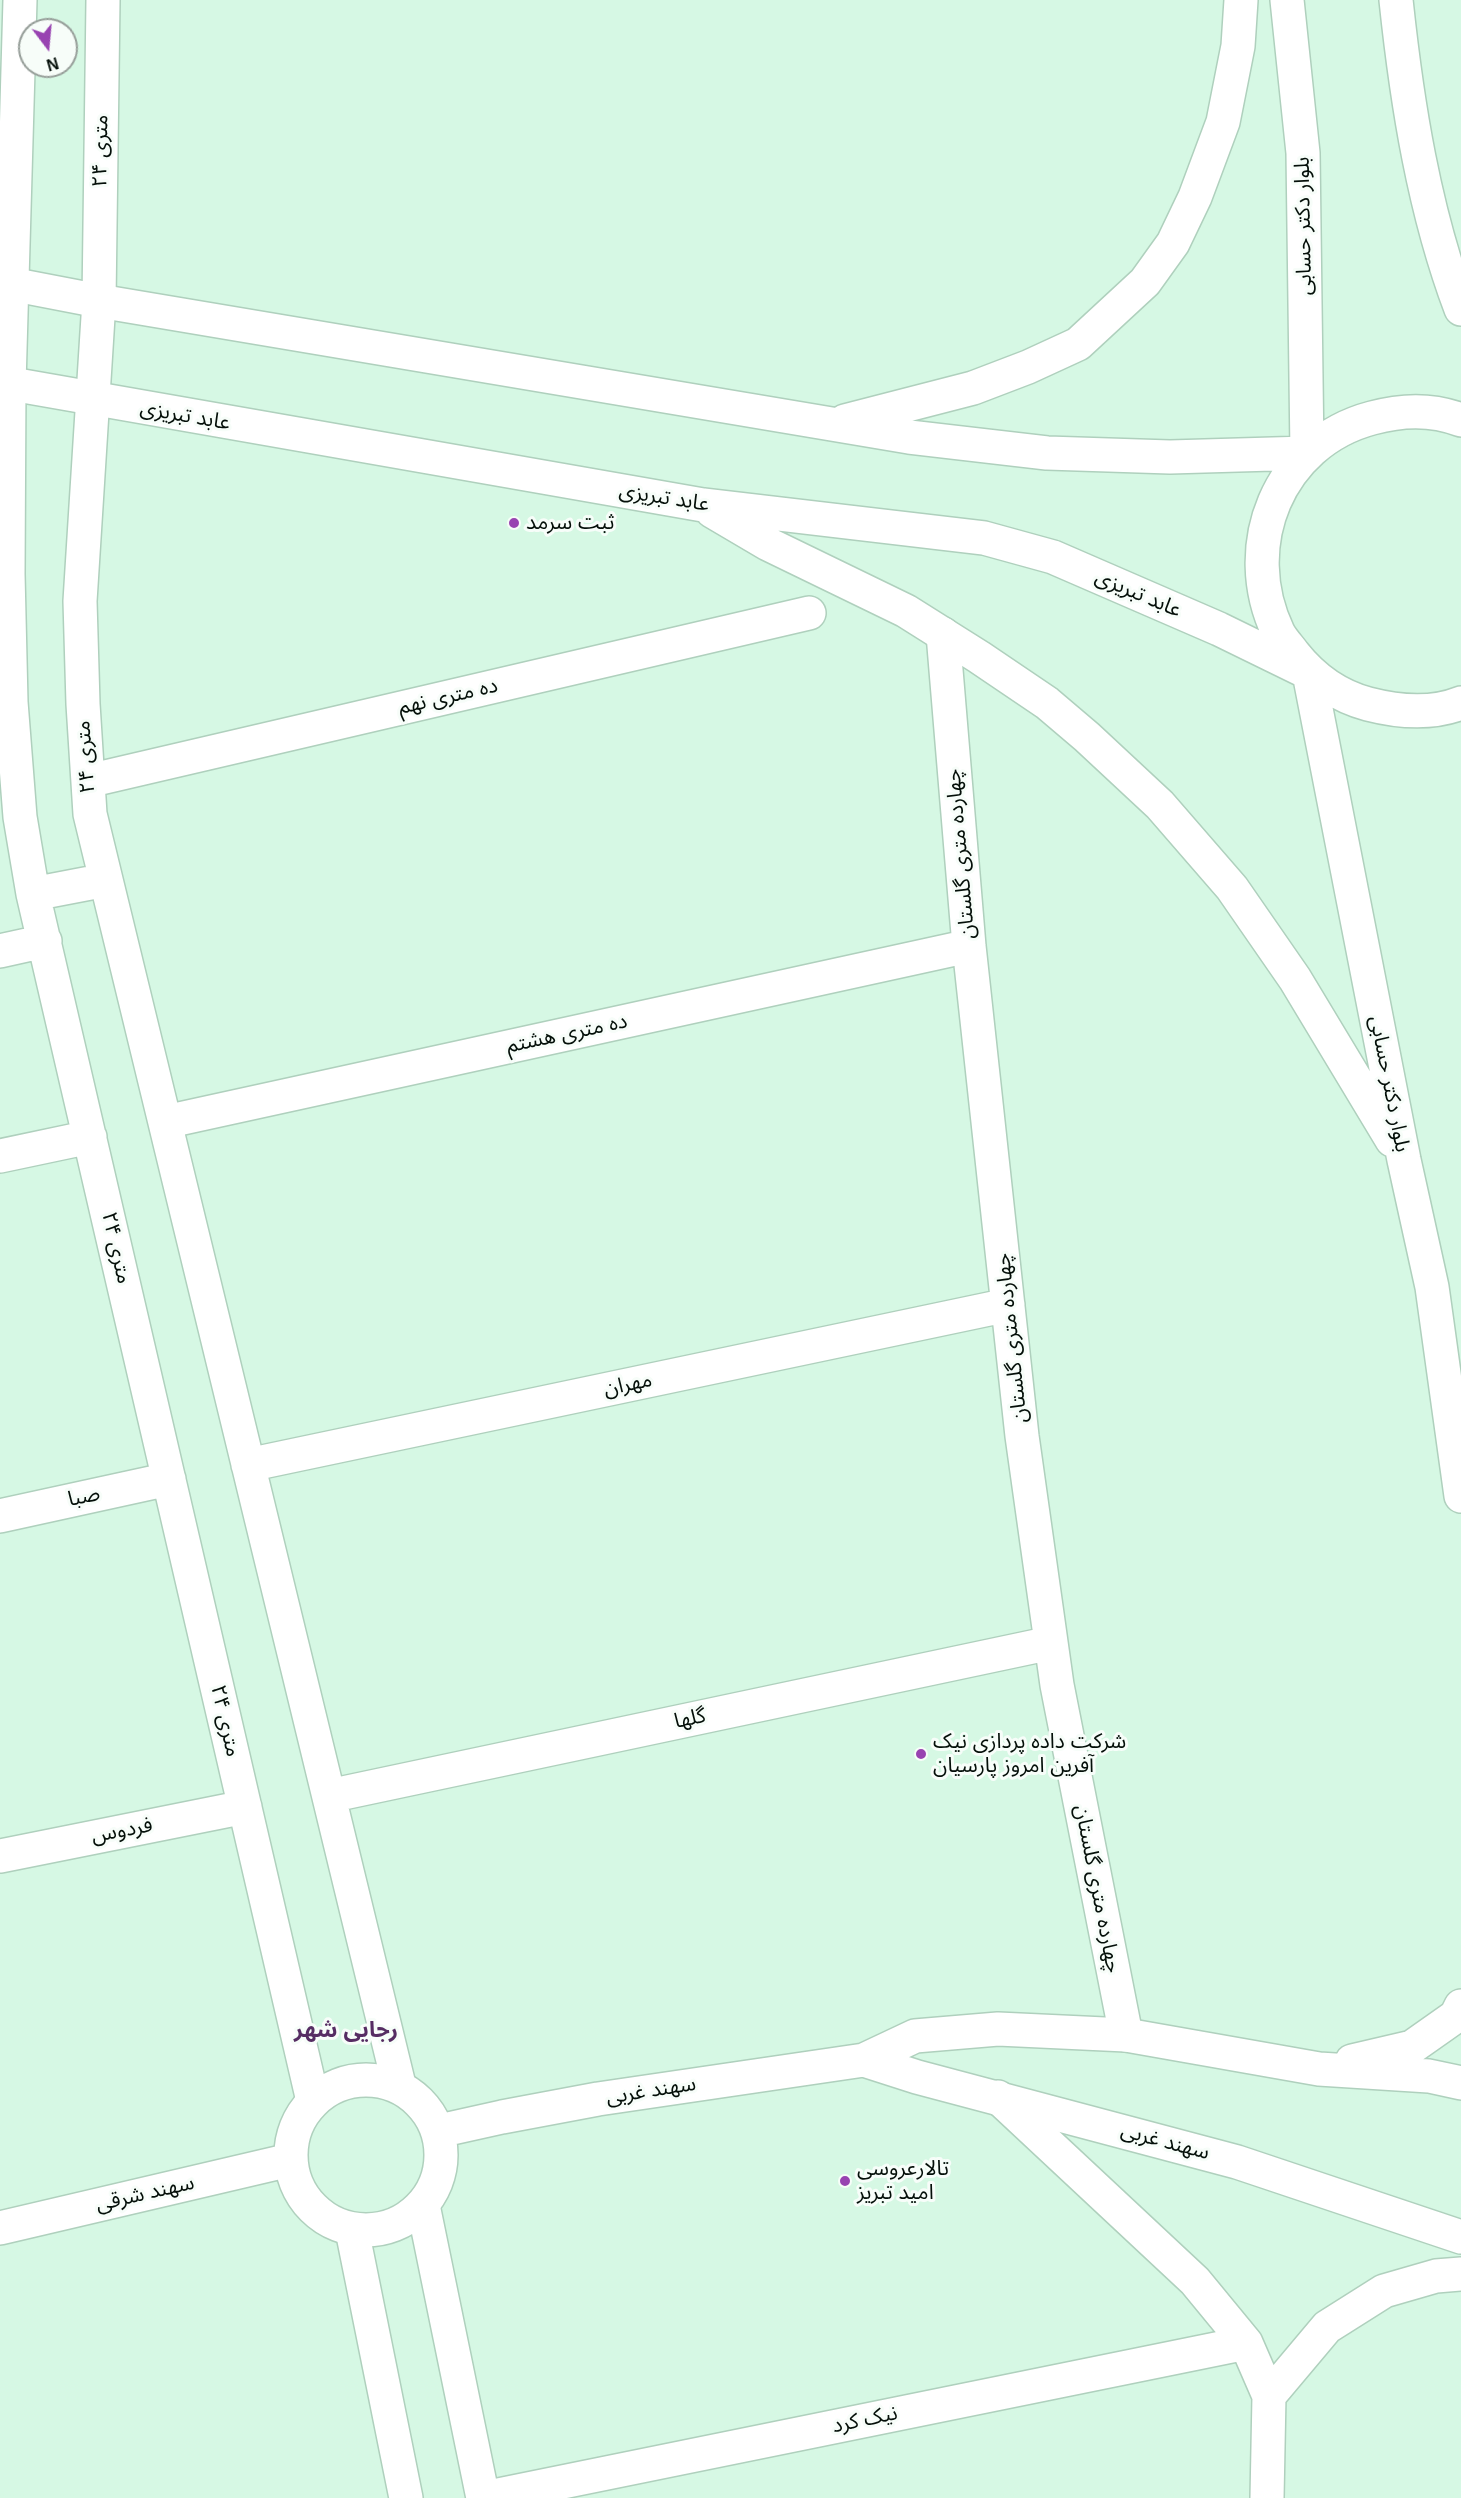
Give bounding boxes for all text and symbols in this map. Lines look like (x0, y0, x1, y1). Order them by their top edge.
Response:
north arrow (18, 18, 78, 78)
text: N (45, 54, 60, 74)
street label: ۲۴ متری (88, 114, 114, 188)
street label: بلوار دکتر حسابی (1290, 157, 1318, 295)
street label: عابد تبریزی (138, 396, 232, 436)
street label: عابد تبریزی (617, 478, 711, 518)
place label: ثبت سرمد (526, 510, 614, 536)
marker: ثبت سرمد (507, 516, 521, 530)
street label: عابد تبریزی (1091, 565, 1185, 623)
street label: ده متری نهم (396, 673, 500, 721)
street label: ۲۴ متری (71, 720, 101, 794)
street label: چهارده متری گلستان (941, 768, 981, 940)
street label: ده متری هشتم (504, 1009, 630, 1059)
street label: بلوار دکتر حسابی (1363, 1014, 1415, 1154)
street label: ۲۴ متری (96, 1210, 136, 1286)
street label: چهارده متری گلستان (991, 1252, 1033, 1424)
street label: مهران (601, 1368, 655, 1402)
street label: صبا (66, 1481, 102, 1513)
street label: ۲۴ متری (205, 1683, 245, 1759)
street label: گلها (672, 1703, 708, 1735)
place label: شرکت داده پردازی نیک آفرین امروز پارسیان (933, 1729, 1126, 1779)
marker: شرکت داده پردازی نیک آفرین امروز پارسیان (914, 1747, 928, 1761)
street label: چهارده متری گلستان (1068, 1803, 1126, 1975)
street label: فردوس (89, 1813, 155, 1849)
district label: رجایی شهر (294, 2018, 398, 2044)
street label: سهند غربی (604, 2071, 698, 2111)
street label: سهند غربی (1118, 2118, 1212, 2166)
place label: تالارعروسی امید تبریز (857, 2156, 949, 2206)
street label: سهند شرقی (93, 2170, 197, 2218)
marker: تالارعروسی امید تبریز (838, 2174, 852, 2188)
street label: نیک کرد (830, 2401, 900, 2439)

